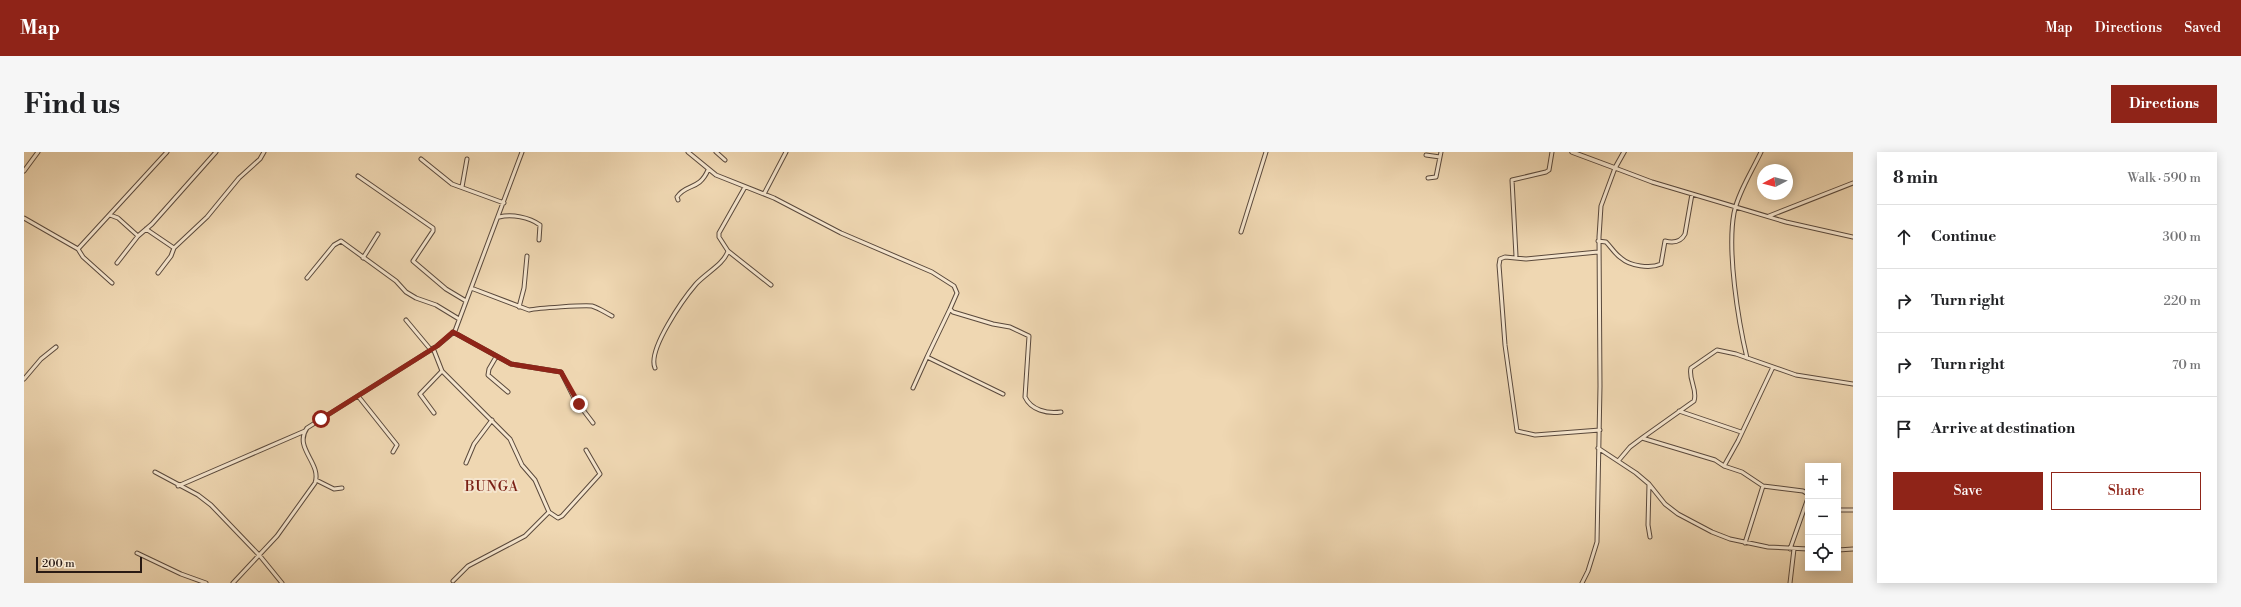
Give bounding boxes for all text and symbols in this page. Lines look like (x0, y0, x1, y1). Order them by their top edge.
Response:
text: Map (20, 16, 60, 40)
text: Map (2045, 19, 2073, 37)
text: Directions (2095, 19, 2162, 37)
text: Saved (2184, 19, 2221, 37)
button: Directions (2111, 85, 2217, 123)
text: Find us (24, 87, 120, 122)
north arrow (1757, 164, 1793, 200)
text: 8 min (1893, 167, 1938, 189)
text: Walk · 590 m (2128, 170, 2201, 186)
icon: ahead (1893, 226, 1915, 248)
text: Continue (1931, 227, 1996, 246)
text: 300 m (2163, 229, 2201, 245)
icon: right (1893, 290, 1915, 312)
text: Turn right (1931, 291, 2005, 310)
text: 220 m (2163, 293, 2201, 309)
icon: right (1893, 354, 1915, 376)
text: Turn right (1931, 355, 2005, 374)
text: 70 m (2172, 357, 2201, 373)
route end (570, 395, 588, 413)
route start (312, 410, 330, 428)
icon: arrive (1893, 418, 1915, 440)
text: Arrive at destination (1931, 419, 2075, 438)
map controls (1805, 463, 1841, 571)
button: + (1805, 463, 1841, 499)
button: Save (1893, 472, 2043, 510)
button: Share (2051, 472, 2201, 510)
district label: BUNGA (464, 478, 519, 496)
button: − (1805, 499, 1841, 535)
button: locate (1805, 535, 1841, 571)
scale bar (36, 555, 142, 574)
text: 200 m (42, 557, 75, 571)

